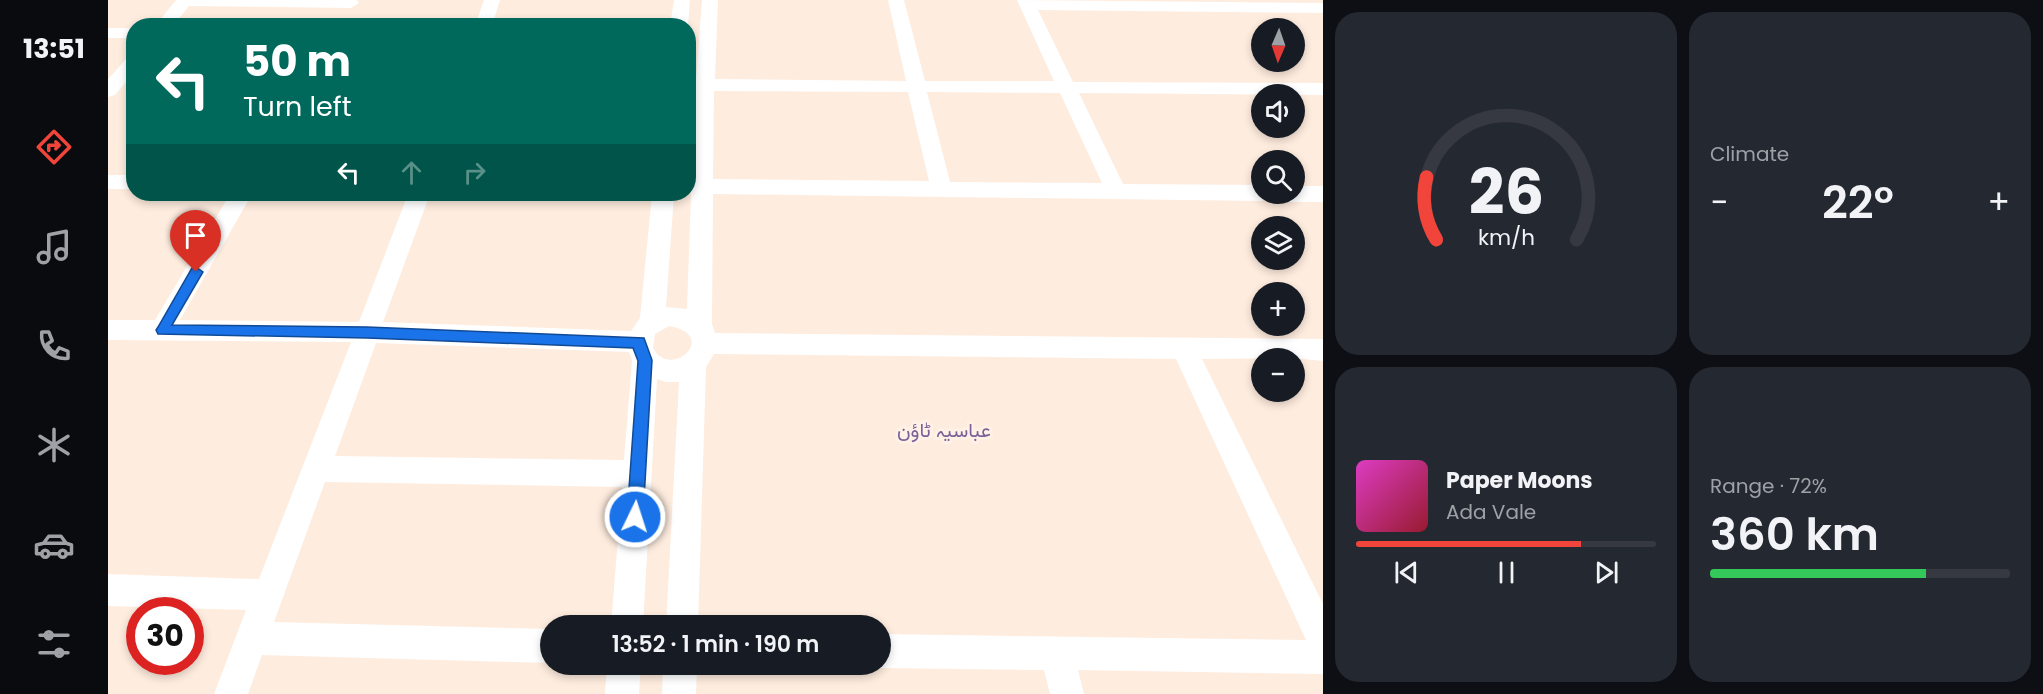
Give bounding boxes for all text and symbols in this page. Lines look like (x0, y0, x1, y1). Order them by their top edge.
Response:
north arrow (1251, 18, 1305, 72)
map controls (1251, 18, 1305, 402)
text: 13:51 (23, 30, 85, 67)
text: 50 m (243, 32, 351, 91)
icon: left (144, 42, 222, 120)
button: sound (1251, 84, 1305, 138)
text: Turn left (243, 88, 352, 125)
icon: directions (33, 126, 75, 168)
text: Climate (1710, 140, 1789, 168)
text: 26 (1468, 148, 1544, 236)
button: search (1251, 150, 1305, 204)
icon: left (332, 156, 365, 189)
icon: ahead (395, 156, 428, 189)
icon: right (458, 156, 491, 189)
text: 22° (1822, 171, 1894, 234)
text: − (1710, 179, 1728, 226)
text: + (1987, 179, 2010, 226)
pin (170, 210, 221, 272)
button: layers (1251, 216, 1305, 270)
icon: arrive (179, 219, 212, 252)
text: km/h (1477, 223, 1535, 254)
icon: music (33, 226, 75, 268)
button: + (1251, 282, 1305, 336)
icon: phone (33, 325, 75, 367)
button: − (1251, 348, 1305, 402)
district label: عباسیہ ٹاؤن (897, 416, 991, 444)
icon: climate (33, 424, 75, 466)
text: Paper Moons (1446, 465, 1593, 496)
text: Range · 72% (1710, 472, 1827, 500)
position arrow (603, 485, 667, 549)
text: Ada Vale (1446, 498, 1536, 526)
text: 360 km (1710, 503, 1879, 566)
icon: car (33, 524, 75, 566)
icon: previous (1390, 556, 1423, 589)
icon: pause (1490, 556, 1523, 589)
icon: next (1590, 556, 1623, 589)
speed limit sign: 30 (126, 597, 204, 675)
icon: filters (33, 623, 75, 665)
text: 13:52 · 1 min · 190 m (612, 629, 819, 660)

